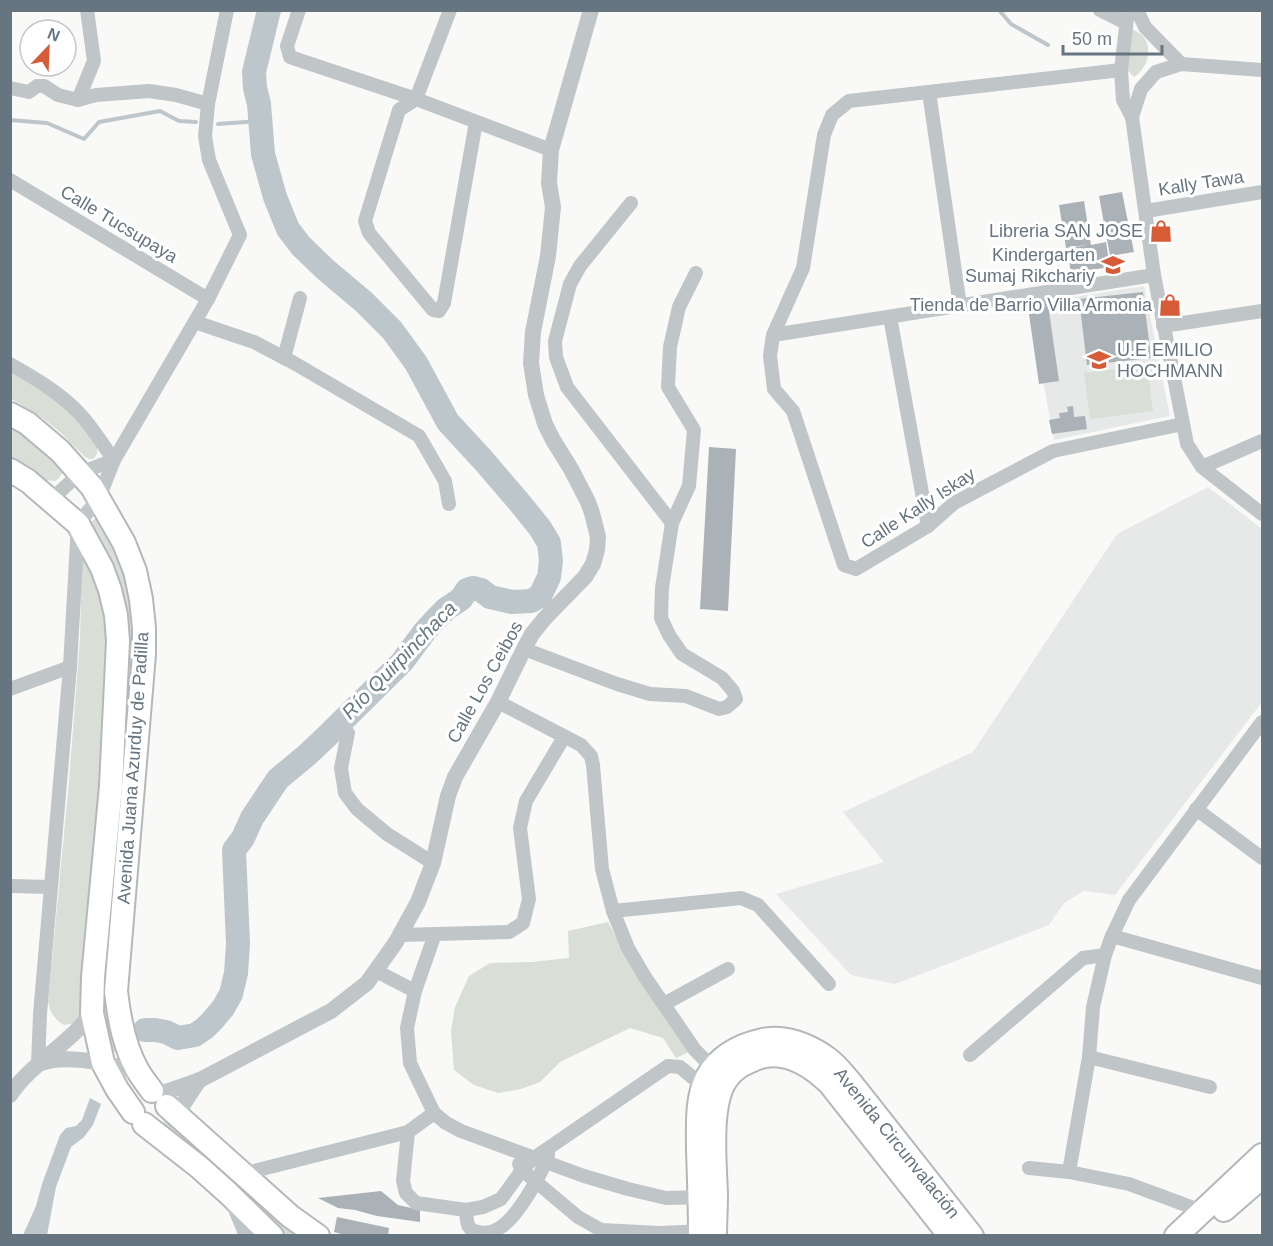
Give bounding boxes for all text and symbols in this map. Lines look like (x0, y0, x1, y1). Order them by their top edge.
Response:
north arrow (18, 18, 78, 78)
scale bar (1063, 18, 1162, 56)
text: N (45, 25, 62, 45)
text: 50 m (1072, 29, 1112, 49)
street label: Kally Tawa (1157, 166, 1246, 200)
street label: Calle Tucsupaya (57, 181, 182, 267)
shop icon: Libreria SAN JOSE (1148, 218, 1174, 244)
place label: Libreria SAN JOSE (989, 221, 1143, 241)
place label: Kindergarten Sumaj Rikchariy (965, 245, 1095, 286)
school or university icon: Kindergarten Sumaj Rikchariy (1100, 252, 1126, 278)
shop icon: Tienda de Barrio Villa Armonia (1157, 292, 1183, 318)
place label: Tienda de Barrio Villa Armonia (910, 295, 1153, 315)
place label: U.E EMILIO HOCHMANN (1117, 340, 1223, 381)
school or university icon: U.E EMILIO HOCHMANN (1086, 347, 1112, 373)
street label: Calle Kally Iskay (857, 464, 979, 552)
water label: Río Quirpinchaca (337, 597, 461, 723)
street label: Calle Los Ceibos (443, 618, 527, 746)
street label: Avenida Juana Azurduy de Padilla (114, 630, 153, 905)
street label: Avenida Circunvalación (830, 1064, 964, 1222)

